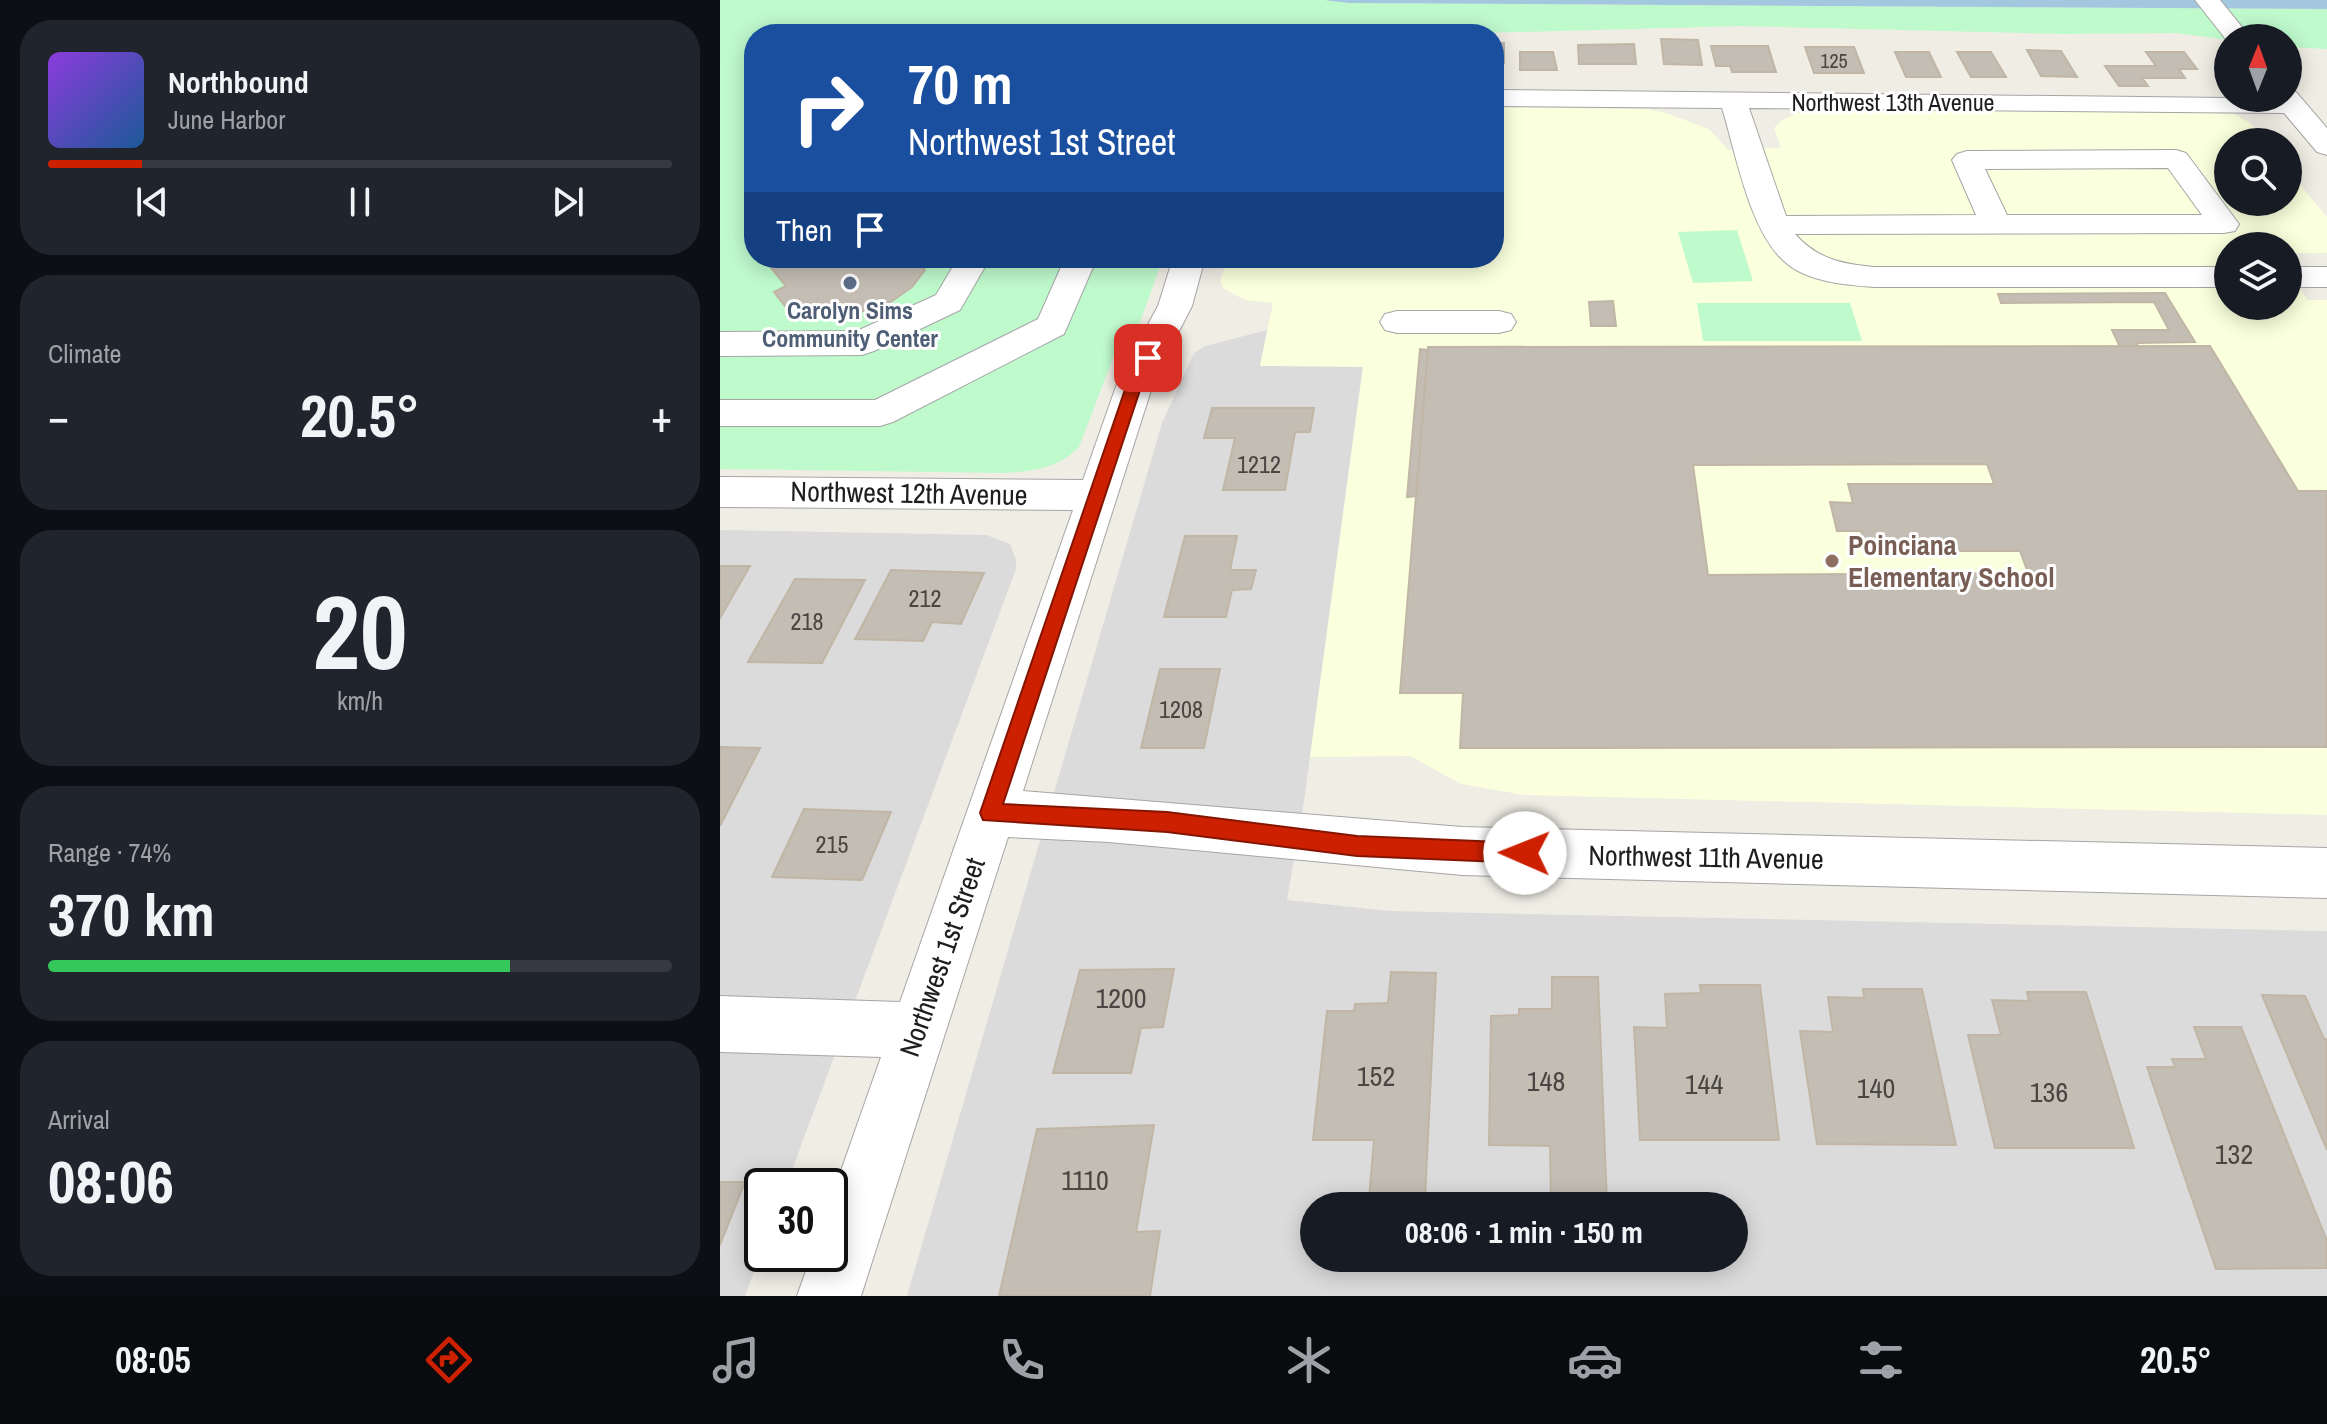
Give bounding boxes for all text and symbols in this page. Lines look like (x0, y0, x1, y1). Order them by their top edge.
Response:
north arrow (2214, 24, 2302, 112)
map controls (2214, 24, 2302, 320)
text: 70 m (908, 46, 1013, 121)
house number: 125 (1820, 47, 1848, 74)
icon: right (776, 56, 880, 160)
text: Northbound (168, 62, 309, 102)
street label: Northwest 13th Avenue (1791, 86, 1995, 118)
text: June Harbor (168, 102, 285, 137)
text: Northwest 1st Street (908, 118, 1175, 166)
button: search (2214, 128, 2302, 216)
icon: previous (130, 180, 174, 224)
icon: pause (338, 180, 382, 224)
icon: next (546, 180, 590, 224)
icon: arrive (848, 208, 892, 252)
text: Then (776, 210, 832, 250)
button: layers (2214, 232, 2302, 320)
marker: Carolyn Sims Community Center (841, 274, 859, 292)
place label: Carolyn Sims Community Center (762, 294, 938, 354)
pin (1114, 324, 1182, 392)
text: Climate (48, 336, 121, 371)
icon: arrive (1126, 336, 1170, 380)
text: 20.5° (300, 375, 420, 456)
text: − (48, 386, 69, 446)
text: + (651, 386, 672, 446)
house number: 1212 (1237, 448, 1281, 480)
street label: Northwest 12th Avenue (790, 472, 1028, 514)
place label: Poinciana Elementary School (1848, 526, 2055, 596)
marker: Poinciana Elementary School (1823, 552, 1841, 570)
text: 20 (313, 561, 407, 701)
house number: 212 (909, 582, 941, 614)
house number: 218 (791, 605, 823, 637)
text: km/h (337, 683, 383, 718)
house number: 1208 (1159, 693, 1203, 725)
position arrow (1483, 811, 1567, 895)
house number: 215 (816, 828, 848, 860)
text: Range · 74% (48, 835, 171, 870)
street label: Northwest 11th Avenue (1588, 836, 1824, 878)
street label: Northwest 1st Street (890, 852, 994, 1062)
text: 370 km (48, 874, 215, 955)
house number: 1200 (1095, 979, 1147, 1017)
house number: 152 (1357, 1057, 1395, 1095)
house number: 148 (1527, 1062, 1565, 1100)
house number: 144 (1685, 1065, 1723, 1103)
house number: 140 (1857, 1069, 1895, 1107)
house number: 136 (2030, 1073, 2068, 1111)
text: Arrival (48, 1102, 110, 1137)
house number: 132 (2215, 1135, 2253, 1173)
text: 08:06 (48, 1141, 174, 1222)
house number: 1110 (1061, 1161, 1109, 1199)
speed limit sign: 30 (744, 1168, 848, 1272)
text: 08:06 · 1 min · 150 m (1405, 1212, 1643, 1252)
icon: directions (421, 1332, 477, 1388)
icon: music (708, 1332, 764, 1388)
icon: phone (994, 1332, 1050, 1388)
icon: climate (1281, 1332, 1337, 1388)
icon: car (1567, 1332, 1623, 1388)
icon: filters (1853, 1332, 1909, 1388)
text: 08:05 (115, 1336, 191, 1384)
text: 20.5° (2140, 1336, 2212, 1384)

